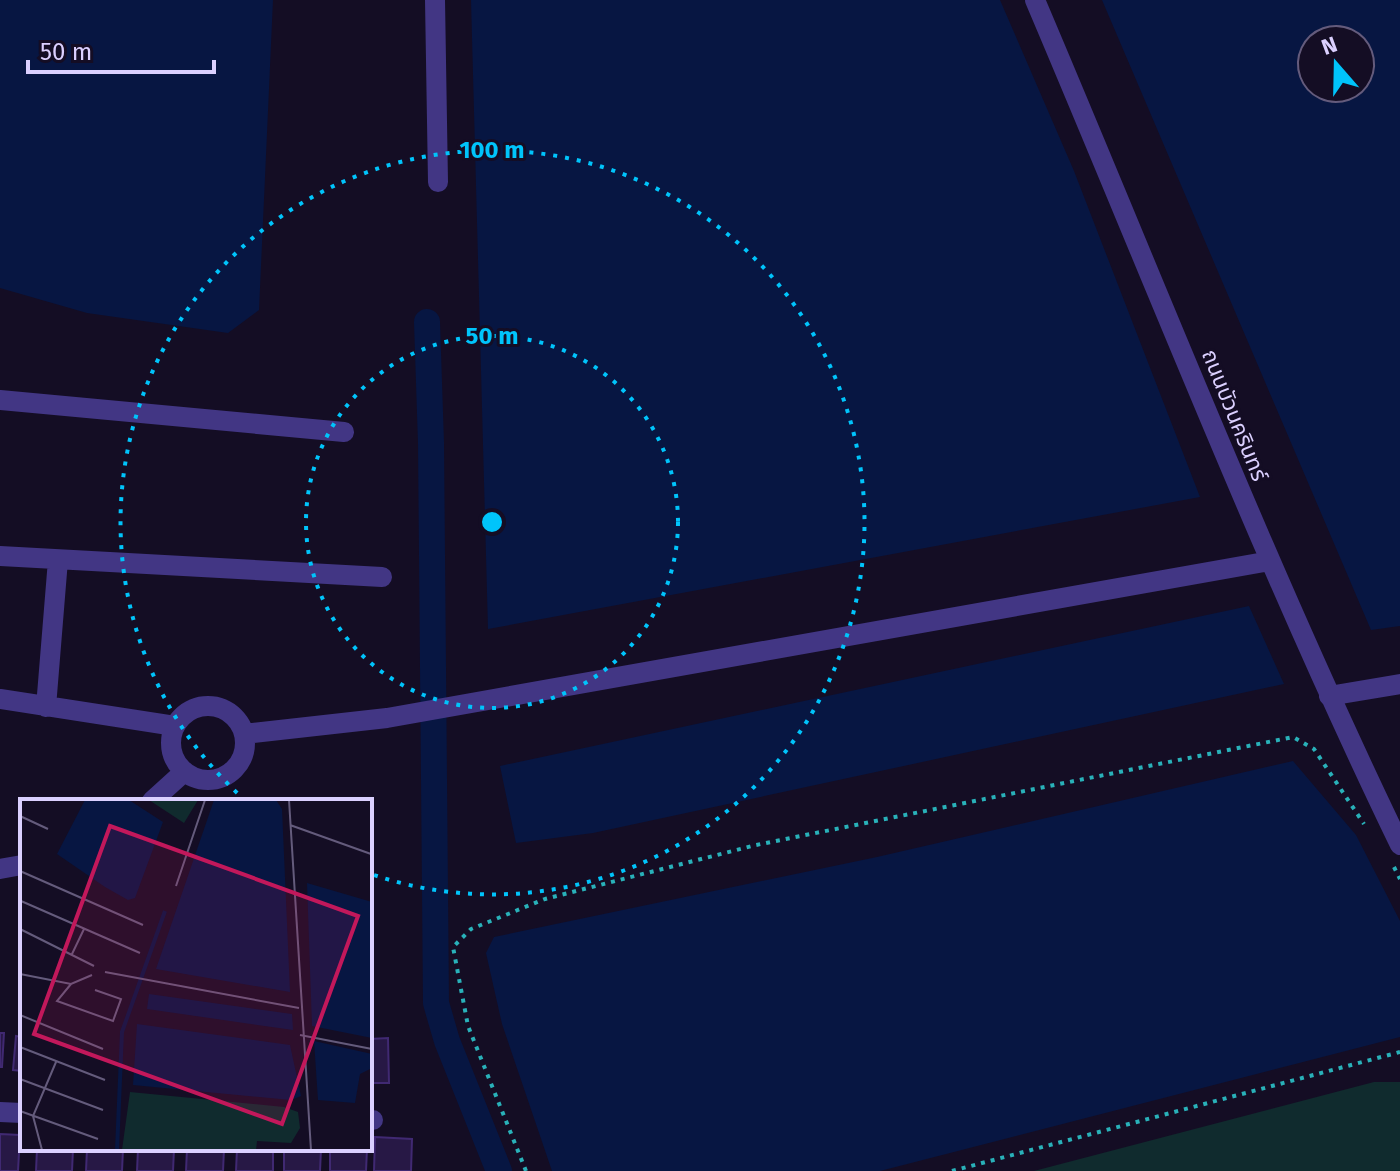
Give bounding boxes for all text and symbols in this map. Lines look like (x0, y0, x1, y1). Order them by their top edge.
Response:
scale bar (28, 24, 214, 74)
north arrow (1296, 24, 1376, 104)
text: N (1318, 30, 1341, 61)
text: 50 m (40, 38, 92, 66)
text: 100 m (459, 136, 525, 164)
text: 50 m (466, 322, 518, 350)
street label: ถนนบัวนครินทร์ (1196, 345, 1274, 486)
centre of rings (478, 508, 506, 536)
inset map (20, 799, 372, 1151)

